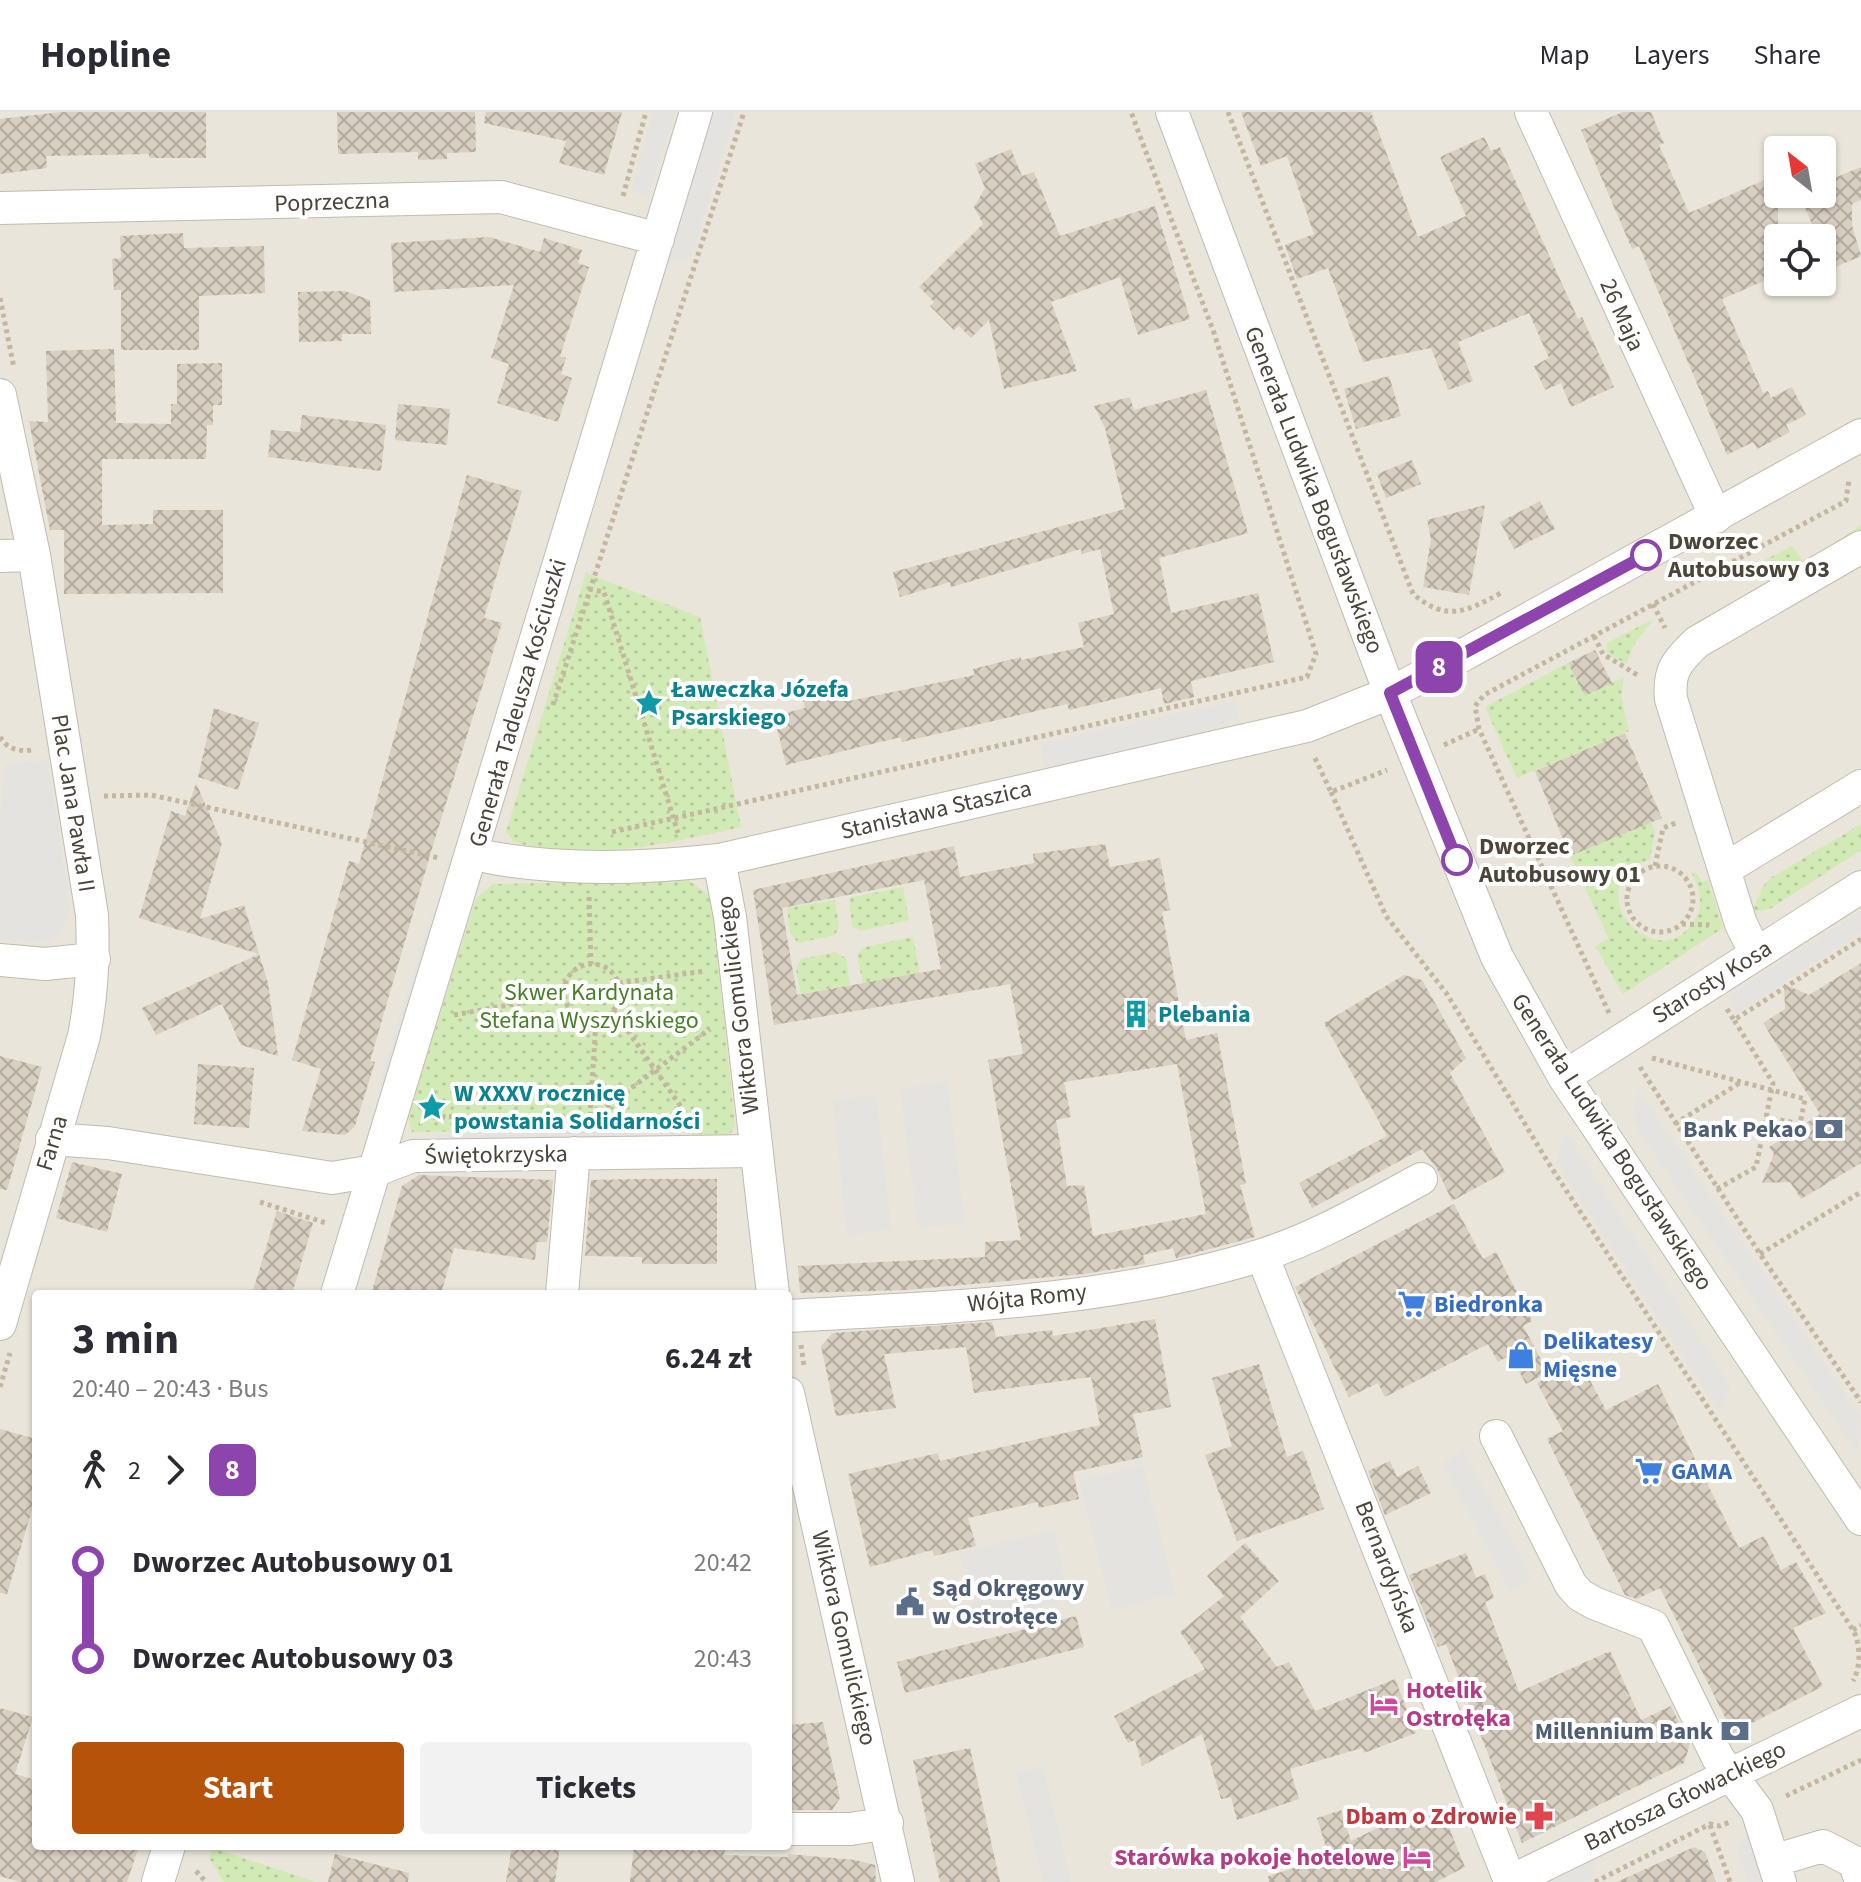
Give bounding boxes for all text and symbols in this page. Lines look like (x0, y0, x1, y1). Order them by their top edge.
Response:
text: Hopline (40, 28, 171, 82)
text: Map (1539, 35, 1589, 75)
text: Layers (1633, 35, 1709, 75)
text: Share (1753, 35, 1821, 75)
north arrow (1764, 136, 1836, 208)
map controls (1764, 136, 1836, 296)
street label: Poprzeczna (274, 182, 390, 222)
button: locate (1764, 224, 1836, 296)
street label: 26 Maja (1591, 273, 1653, 357)
street label: Generała Ludwika Bogusławskiego (1235, 321, 1393, 659)
place label: Dworzec Autobusowy 03 (1667, 524, 1830, 587)
marker: Dworzec Autobusowy 03 (1631, 540, 1661, 570)
street label: Generała Tadeusza Kościuszki (460, 555, 576, 851)
line badge: 8 (1413, 641, 1465, 693)
text: 8 (1432, 647, 1446, 687)
place label: Ławeczka Józefa Psarskiego (670, 672, 849, 735)
place icon: Ławeczka Józefa Psarskiego (634, 688, 664, 718)
street label: Plac Jana Pawła II (42, 711, 104, 895)
street label: Stanisława Staszica (837, 771, 1035, 849)
place label: Dworzec Autobusowy 01 (1478, 829, 1641, 892)
marker: Dworzec Autobusowy 01 (1442, 845, 1472, 875)
street label: Wiktora Gomulickiego (707, 894, 769, 1116)
street label: Starosty Kosa (1645, 931, 1779, 1033)
park label: Skwer Kardynała Stefana Wyszyńskiego (479, 975, 699, 1038)
street label: Generała Ludwika Bogusławskiego (1502, 986, 1722, 1298)
place label: Plebania (1158, 997, 1251, 1032)
building icon: Plebania (1121, 999, 1151, 1029)
place label: W XXXV rocznicę powstania Solidarności (454, 1076, 700, 1139)
place icon: W XXXV rocznicę powstania Solidarności (417, 1092, 447, 1122)
street label: Farna (27, 1111, 77, 1175)
place label: Bank Pekao (1683, 1112, 1807, 1147)
bank icon: Bank Pekao (1814, 1114, 1844, 1144)
street label: Świętokrzyska (424, 1136, 568, 1174)
street label: Wójta Romy (966, 1274, 1088, 1322)
place label: Biedronka (1434, 1287, 1543, 1322)
supermarket icon: Biedronka (1397, 1289, 1427, 1319)
text: 3 min (72, 1308, 179, 1371)
place label: Delikatesy Mięsne (1543, 1324, 1654, 1387)
text: 6.24 zł (665, 1337, 752, 1380)
shop icon: Delikatesy Mięsne (1506, 1340, 1536, 1370)
text: 20:40 – 20:43 · Bus (72, 1370, 268, 1407)
icon: walk (72, 1448, 116, 1492)
icon: forward (153, 1448, 197, 1492)
text: 8 (225, 1450, 240, 1490)
text: 2 (128, 1452, 141, 1489)
place label: GAMA (1671, 1454, 1732, 1489)
supermarket icon: GAMA (1634, 1456, 1664, 1486)
street label: Bernardyńska (1346, 1496, 1428, 1638)
street label: Wiktora Gomulickiego (802, 1527, 886, 1749)
text: Dworzec Autobusowy 01 (132, 1541, 454, 1584)
text: 20:42 (694, 1544, 752, 1581)
place label: Sąd Okręgowy w Ostrołęce (932, 1571, 1085, 1634)
public building icon: Sąd Okręgowy w Ostrołęce (895, 1587, 925, 1617)
text: Dworzec Autobusowy 03 (132, 1637, 454, 1680)
text: 20:43 (694, 1640, 752, 1677)
place label: Hotelik Ostrołęka (1406, 1673, 1511, 1736)
hotel icon: Hotelik Ostrołęka (1369, 1689, 1399, 1719)
place label: Millennium Bank (1535, 1714, 1714, 1749)
bank icon: Millennium Bank (1720, 1716, 1750, 1746)
street label: Bartosza Głowackiego (1578, 1732, 1792, 1860)
button: Start (72, 1742, 404, 1834)
button: Tickets (420, 1742, 752, 1834)
place label: Dbam o Zdrowie (1346, 1799, 1517, 1834)
pharmacy icon: Dbam o Zdrowie (1524, 1801, 1554, 1831)
place label: Starówka pokoje hotelowe (1114, 1840, 1395, 1875)
hotel icon: Starówka pokoje hotelowe (1402, 1842, 1432, 1872)

